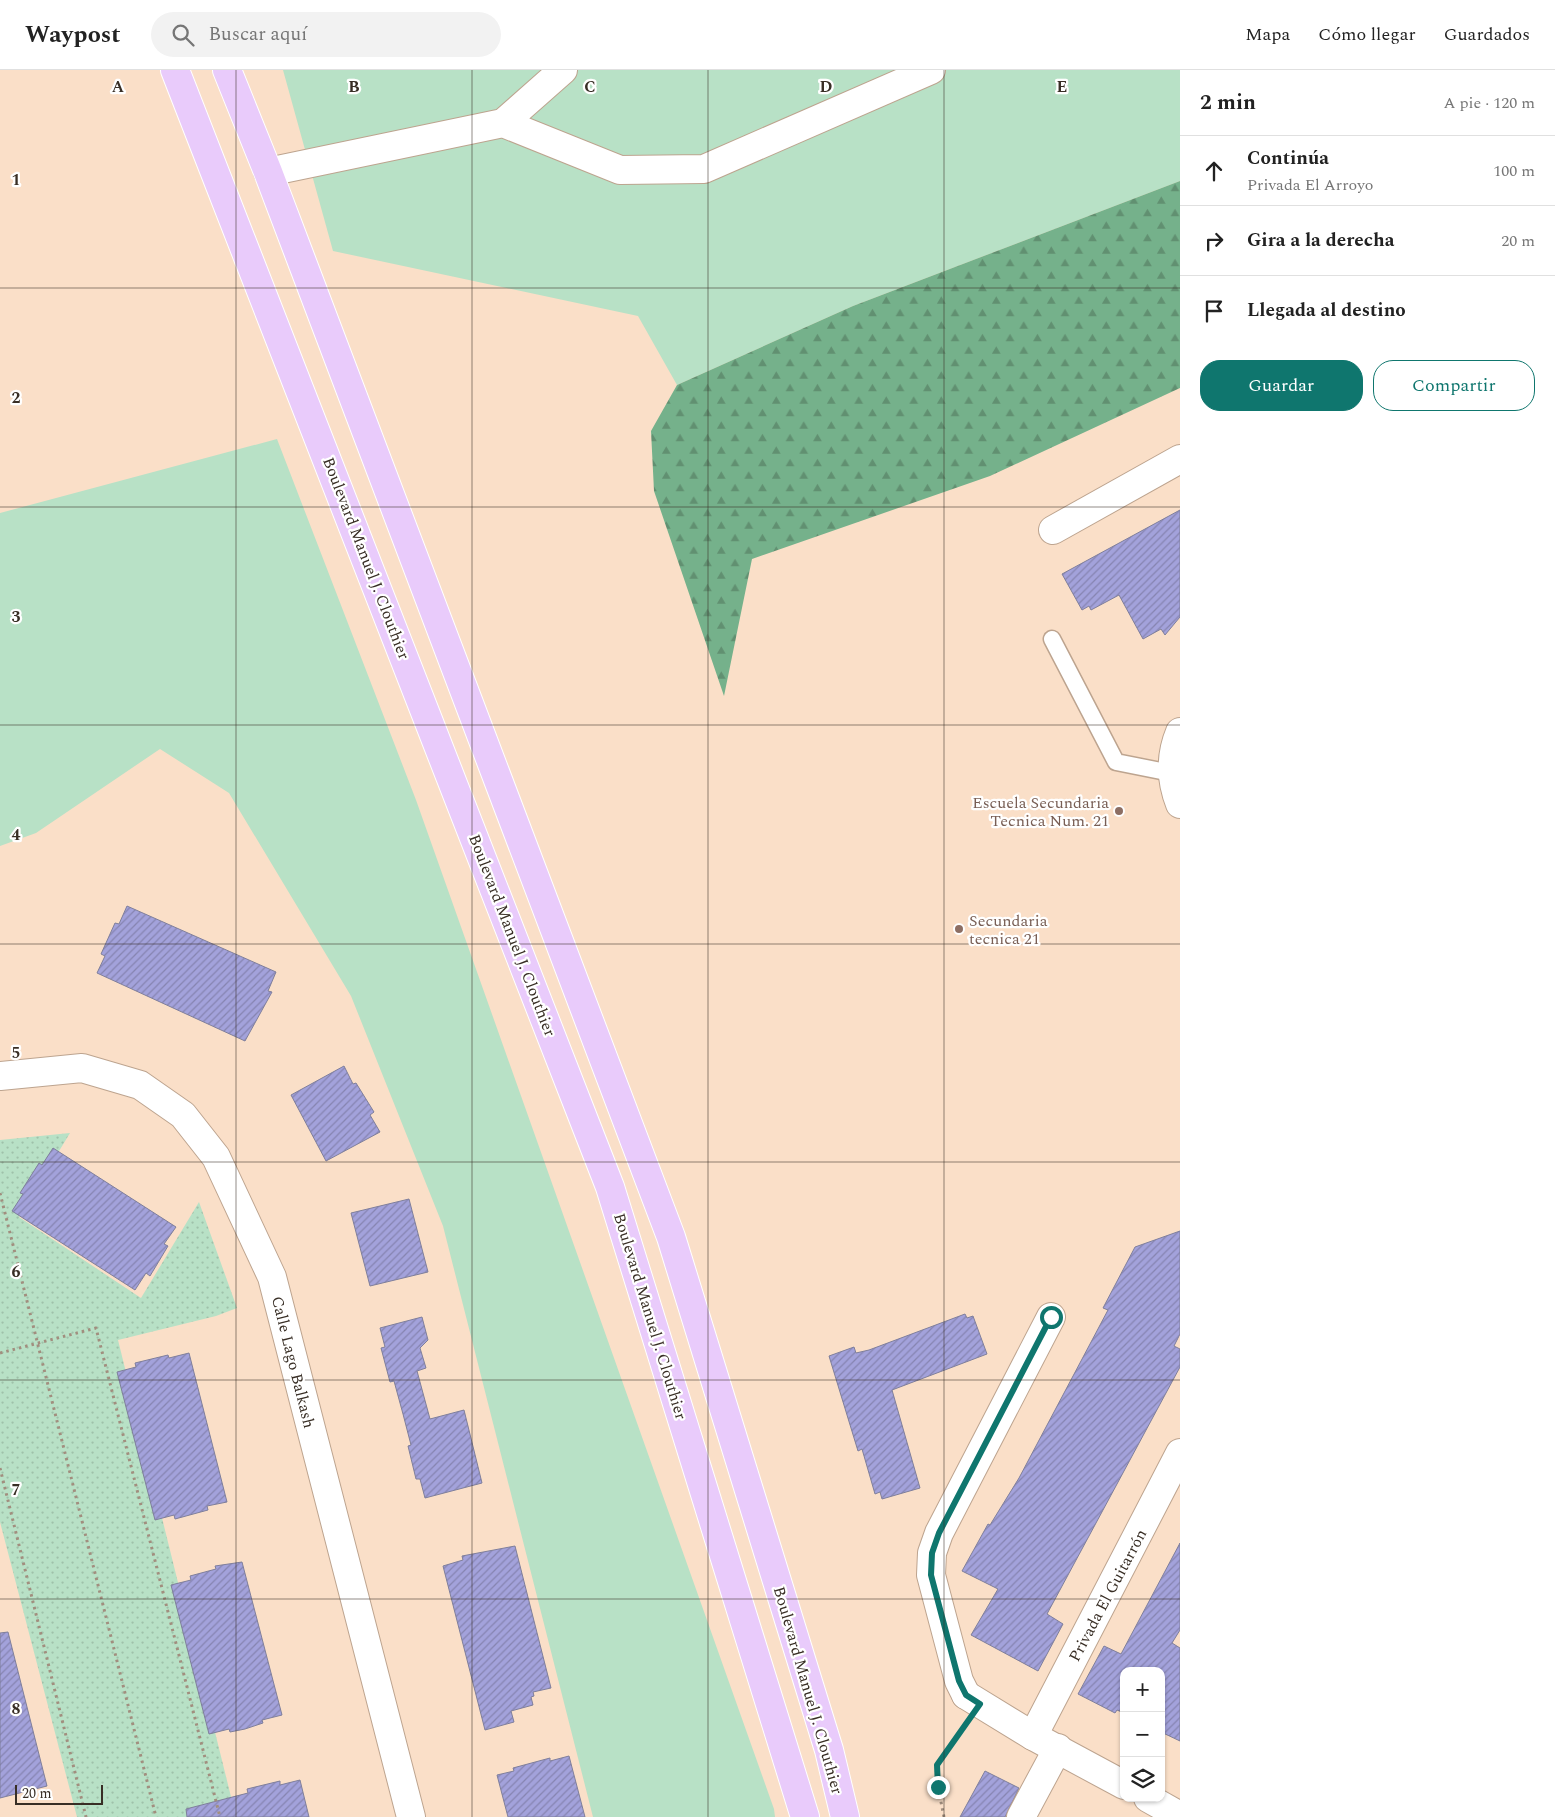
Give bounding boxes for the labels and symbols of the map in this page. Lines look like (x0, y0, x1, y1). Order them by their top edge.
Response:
text: A (112, 75, 125, 99)
text: B (348, 75, 360, 99)
text: C (584, 75, 596, 99)
text: D (820, 75, 833, 99)
text: E (1057, 75, 1067, 99)
text: 1 (12, 168, 20, 192)
text: 2 (12, 386, 21, 410)
street label: Boulevard Manuel J. Clouthier (316, 454, 416, 663)
text: 3 (12, 605, 21, 629)
place label: Escuela Secundaria Tecnica Num. 21 (972, 791, 1109, 833)
marker: Escuela Secundaria Tecnica Num. 21 (1113, 805, 1125, 817)
text: 4 (12, 823, 21, 847)
street label: Boulevard Manuel J. Clouthier (462, 831, 562, 1040)
place label: Secundaria tecnica 21 (969, 909, 1048, 951)
marker: Secundaria tecnica 21 (953, 923, 965, 935)
text: 5 (12, 1041, 20, 1065)
street label: Boulevard Manuel J. Clouthier (607, 1210, 693, 1423)
text: 6 (12, 1260, 21, 1284)
street label: Calle Lago Balkash (265, 1294, 321, 1431)
route start (1040, 1306, 1063, 1329)
text: 7 (12, 1478, 21, 1502)
street label: Privada El Guitarrón (1063, 1525, 1153, 1666)
street label: Boulevard Manuel J. Clouthier (767, 1584, 849, 1797)
text: 8 (12, 1697, 21, 1721)
route end (927, 1776, 950, 1799)
scale bar (15, 1782, 102, 1805)

